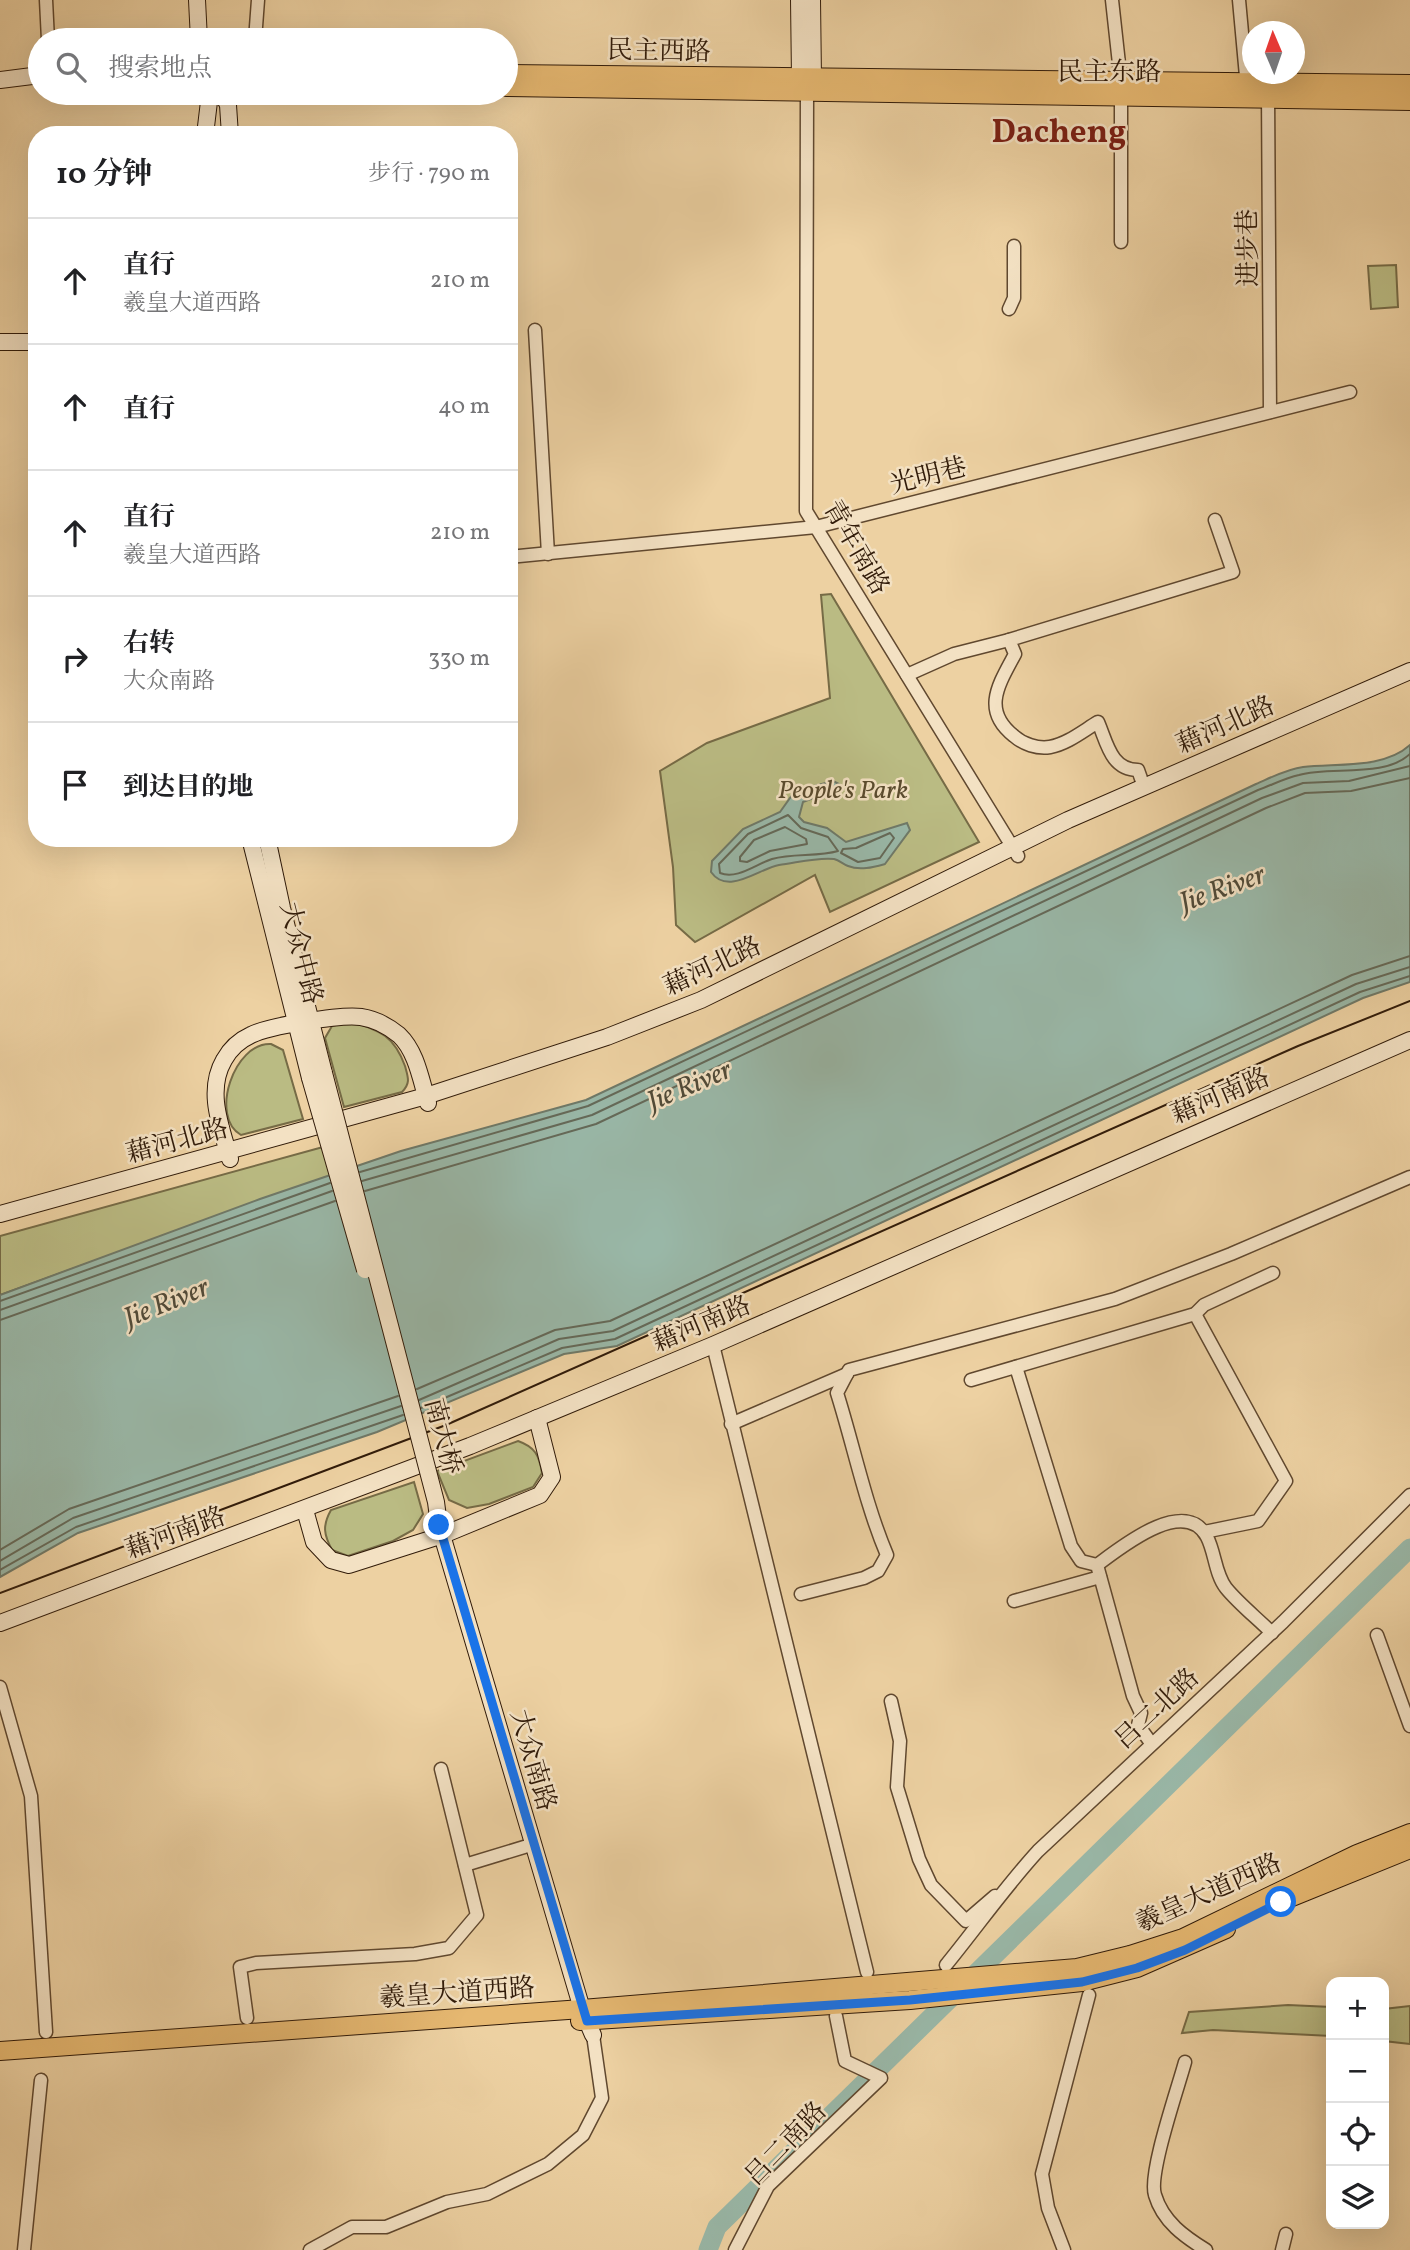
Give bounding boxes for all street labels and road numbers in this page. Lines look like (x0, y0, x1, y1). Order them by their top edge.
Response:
street label: 民主西路 (607, 33, 711, 71)
street label: 民主东路 (1057, 55, 1161, 91)
street label: 进步巷 (1230, 209, 1268, 287)
street label: 光明巷 (886, 450, 971, 504)
street label: 青年南路 (814, 494, 897, 602)
street label: 藉河北路 (1171, 688, 1281, 763)
street label: 大众中路 (270, 899, 330, 1008)
street label: 藉河北路 (658, 929, 768, 1005)
street label: 藉河南路 (1166, 1060, 1276, 1134)
street label: 藉河北路 (123, 1111, 232, 1173)
street label: 藉河南路 (647, 1288, 757, 1362)
street label: 南大桥 (415, 1394, 470, 1479)
street label: 藉河南路 (121, 1499, 231, 1569)
street label: 吕二北路 (1107, 1661, 1208, 1758)
street label: 大众南路 (500, 1706, 564, 1816)
street label: 羲皇大道西路 (1130, 1846, 1287, 1942)
street label: 羲皇大道西路 (378, 1971, 536, 2017)
street label: 吕二南路 (737, 2094, 836, 2194)

